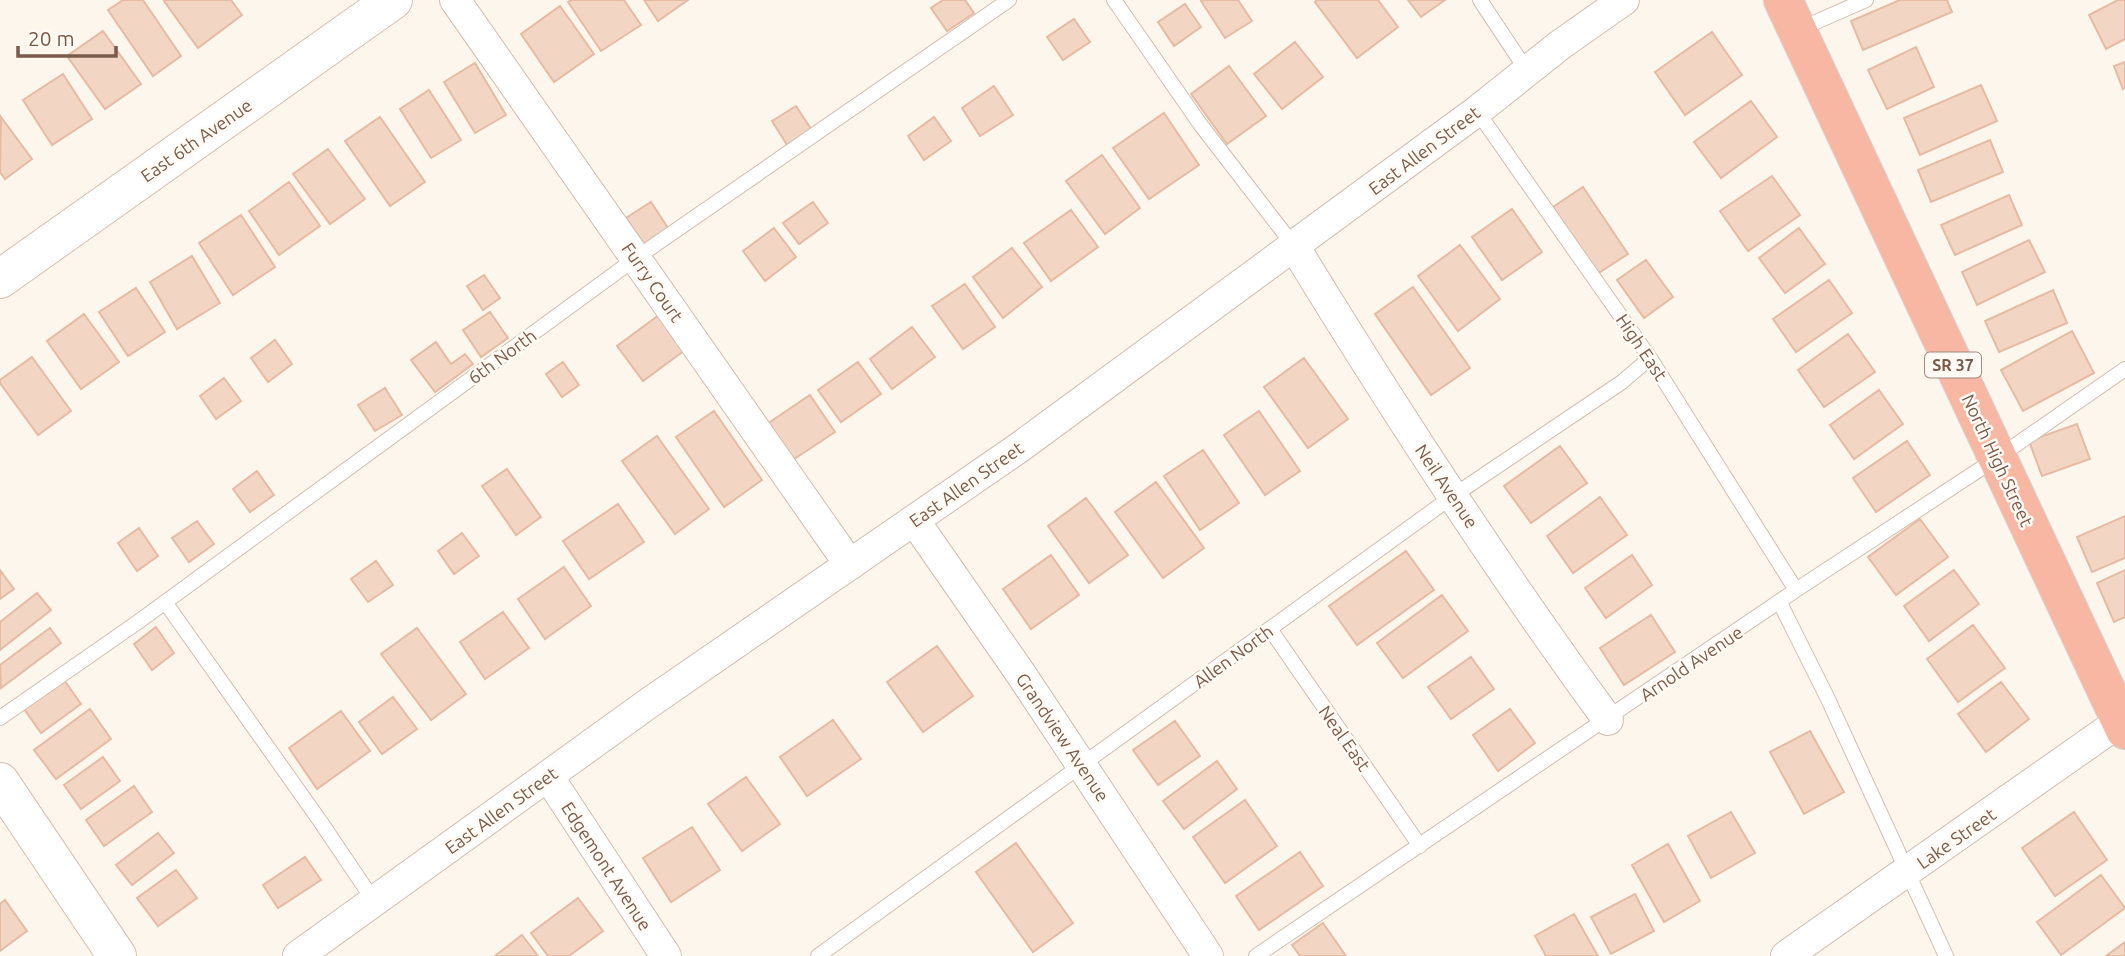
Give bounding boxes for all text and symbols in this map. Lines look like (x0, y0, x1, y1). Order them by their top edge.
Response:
scale bar (18, 14, 116, 58)
text: 20 m (28, 26, 75, 50)
street label: East 6th Avenue (137, 94, 255, 186)
street label: East Allen Street (1364, 102, 1484, 198)
street label: Furry Court (618, 239, 688, 325)
street label: High East (1612, 310, 1672, 384)
street label: 6th North (464, 325, 540, 387)
road number: SR 37 (1925, 352, 1981, 378)
street label: North High Street (1959, 391, 2037, 529)
street label: East Allen Street (905, 437, 1027, 531)
street label: Neil Avenue (1412, 440, 1482, 532)
street label: Allen North (1189, 621, 1277, 691)
street label: Arnold Avenue (1636, 621, 1746, 705)
street label: Grandview Avenue (1013, 669, 1113, 805)
street label: Neal East (1315, 702, 1375, 774)
street label: East Allen Street (441, 763, 561, 857)
street label: Edgemont Avenue (558, 798, 656, 934)
street label: Lake Street (1913, 804, 1999, 872)

